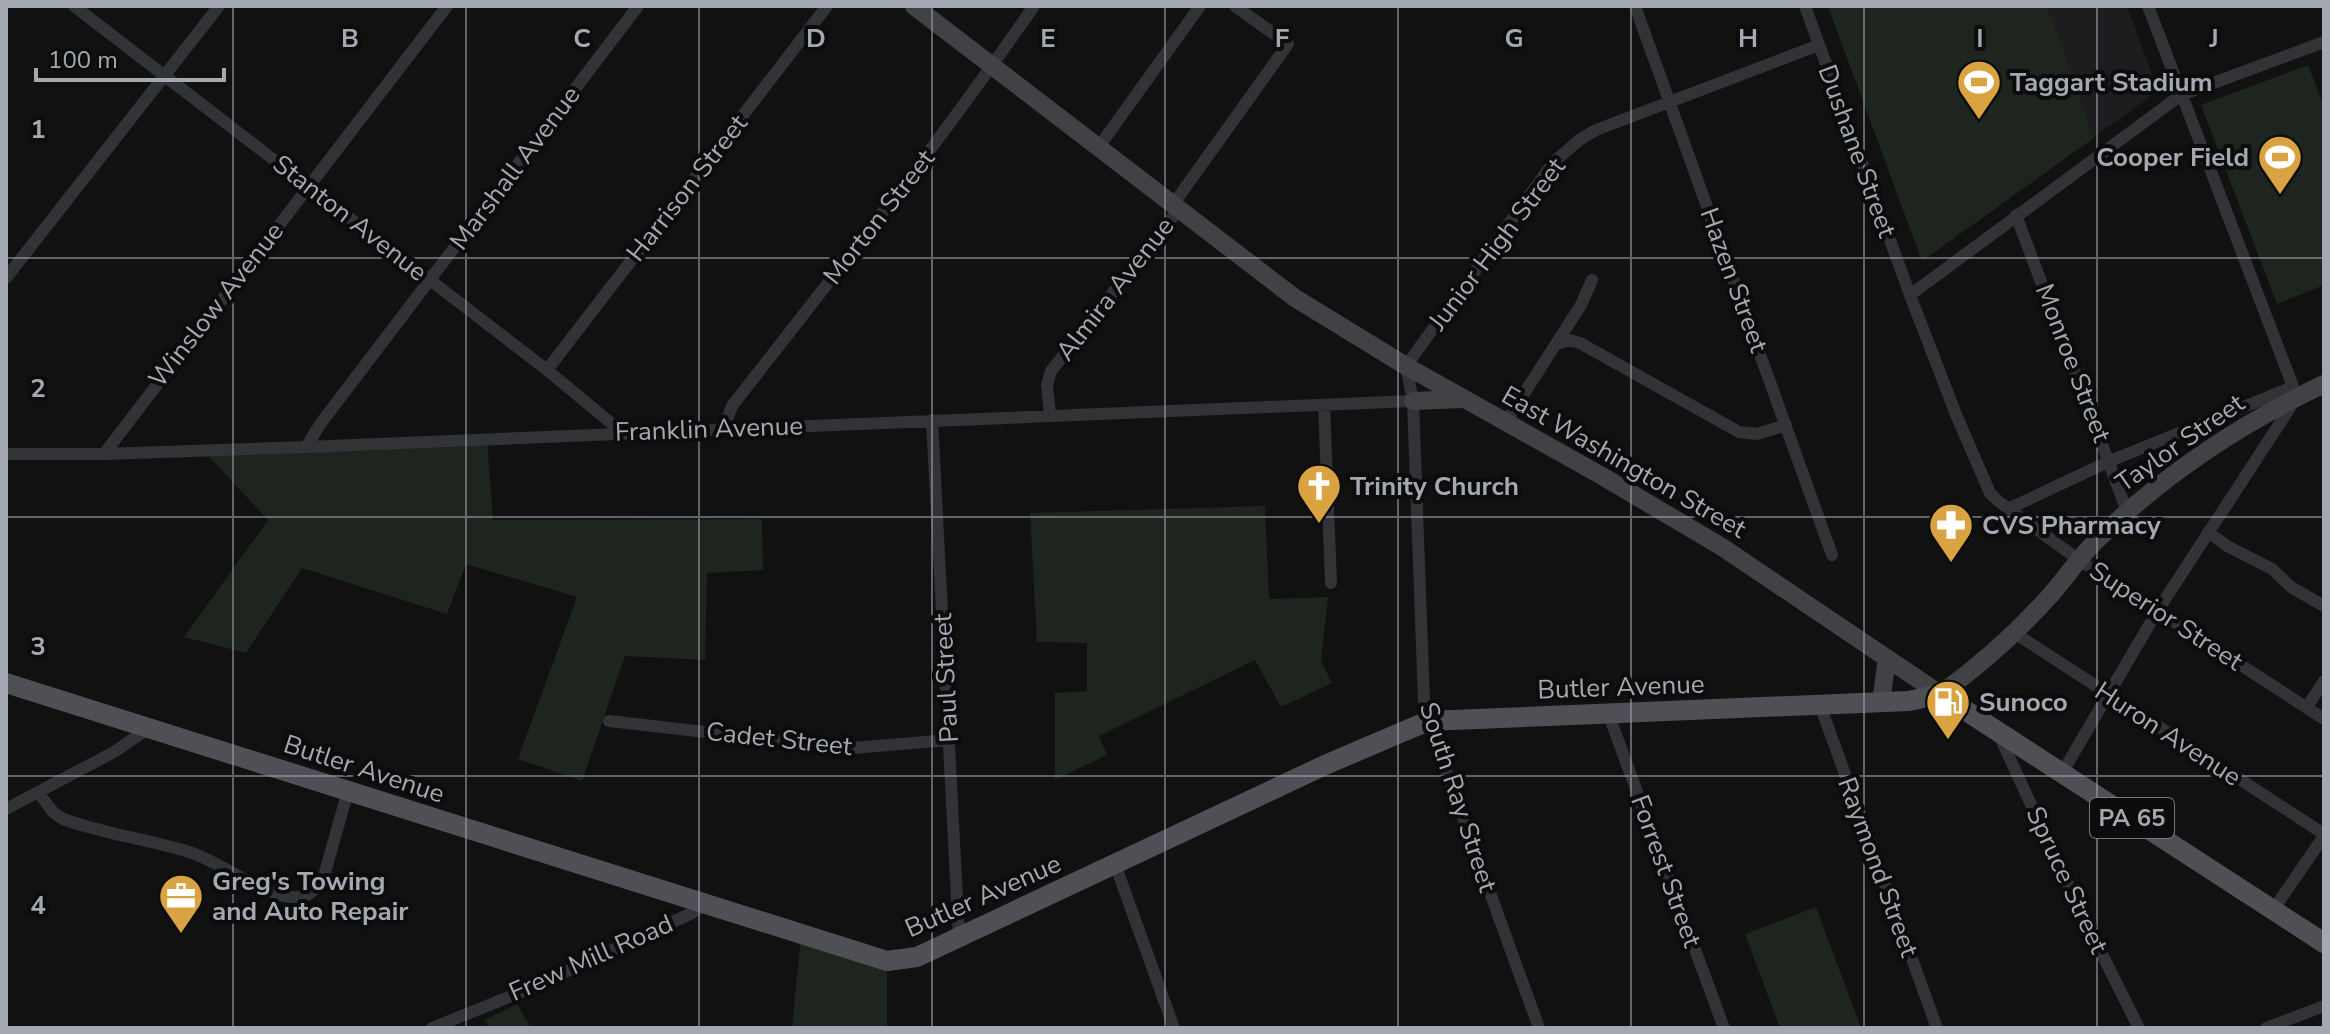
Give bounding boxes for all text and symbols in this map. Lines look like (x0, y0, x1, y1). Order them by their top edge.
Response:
text: B (341, 21, 359, 56)
text: C (573, 21, 591, 56)
text: D (806, 21, 826, 56)
text: E (1040, 21, 1056, 56)
text: F (1275, 21, 1289, 56)
text: G (1504, 21, 1524, 56)
text: H (1738, 21, 1758, 56)
text: I (1976, 21, 1984, 56)
text: J (2208, 21, 2219, 56)
scale bar (36, 32, 224, 82)
text: 100 m (48, 44, 118, 76)
sports icon: Taggart Stadium (1955, 58, 2003, 121)
street label: Dushane Street (1810, 60, 1905, 243)
place label: Taggart Stadium (2010, 65, 2212, 100)
street label: Marshall Avenue (442, 79, 588, 257)
street label: Harrison Street (619, 107, 756, 269)
text: 1 (30, 112, 46, 147)
sports icon: Cooper Field (2256, 133, 2304, 196)
place label: Cooper Field (2096, 140, 2249, 175)
street label: Morton Street (815, 141, 943, 292)
street label: Stanton Avenue (266, 147, 434, 289)
street label: Junior High Street (1420, 150, 1574, 338)
street label: Hazen Street (1692, 203, 1777, 358)
street label: Almira Avenue (1048, 210, 1182, 368)
street label: Winslow Avenue (140, 215, 292, 395)
street label: Monroe Street (2027, 279, 2119, 448)
text: 2 (30, 371, 46, 406)
street label: East Washington Street (1495, 378, 1753, 547)
street label: Taylor Street (2109, 385, 2252, 500)
street label: Franklin Avenue (614, 408, 804, 450)
church icon: Trinity Church (1295, 462, 1343, 525)
place label: Trinity Church (1350, 469, 1519, 504)
pharmacy icon: CVS Pharmacy (1927, 501, 1975, 564)
place label: CVS Pharmacy (1982, 508, 2161, 543)
street label: Superior Street (2083, 553, 2250, 679)
street label: Paul Street (925, 612, 967, 744)
text: 3 (30, 629, 46, 664)
street label: Butler Avenue (1537, 667, 1705, 707)
street label: Huron Avenue (2088, 674, 2248, 794)
fuel station icon: Sunoco (1924, 678, 1972, 741)
place label: Sunoco (1979, 685, 2068, 720)
street label: South Ray Street (1411, 698, 1505, 897)
street label: Cadet Street (704, 714, 855, 764)
street label: Butler Avenue (279, 727, 449, 811)
street label: Raymond Street (1829, 772, 1927, 962)
street label: Forrest Street (1622, 790, 1710, 953)
road number: PA 65 (2090, 798, 2174, 838)
street label: Spruce Street (2018, 801, 2117, 960)
street label: Butler Avenue (900, 846, 1066, 946)
place label: Greg's Towing and Auto Repair (212, 864, 409, 929)
office icon: Greg's Towing and Auto Repair (157, 872, 205, 935)
text: 4 (30, 888, 46, 923)
street label: Frew Mill Road (503, 906, 679, 1010)

